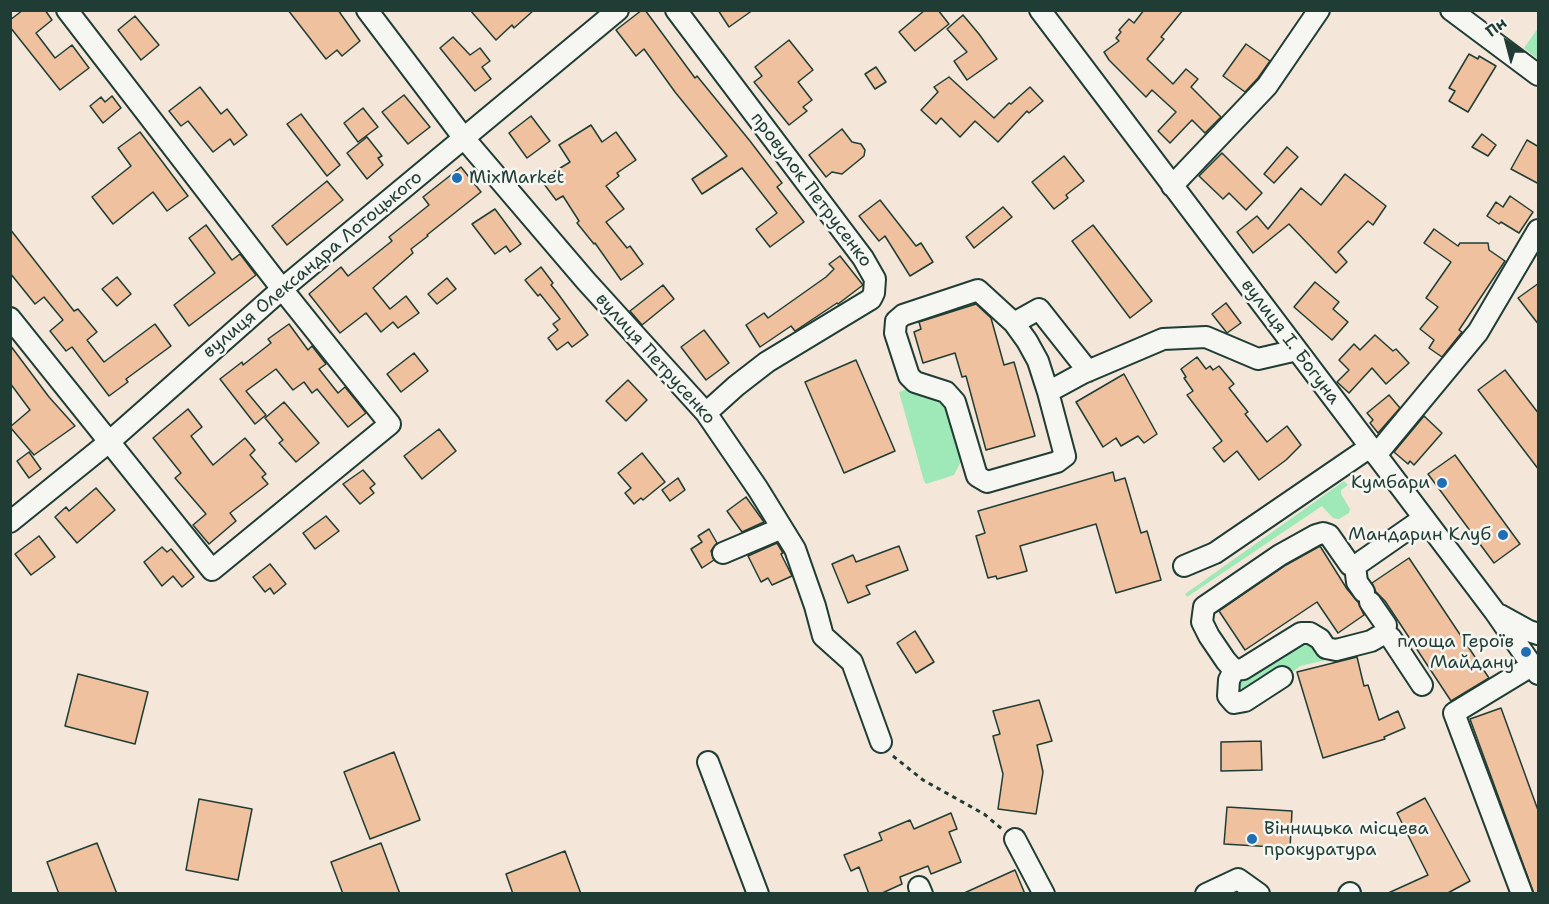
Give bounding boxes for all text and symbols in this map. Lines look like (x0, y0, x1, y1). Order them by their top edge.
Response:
north arrow (1477, 12, 1537, 72)
text: Пн (1481, 12, 1511, 42)
street label: провулок Петрусенко (746, 108, 876, 272)
street label: вулиця Олександра Лотоцького (199, 167, 427, 363)
place label: MixMarket (469, 167, 564, 189)
marker: MixMarket (450, 171, 464, 185)
street label: вулиця І. Богуна (1236, 275, 1344, 409)
street label: вулиця Петрусенко (590, 289, 720, 429)
place label: Кумбари (1351, 472, 1430, 494)
marker: Кумбари (1435, 476, 1449, 490)
place label: Мандарин Клуб (1348, 524, 1491, 546)
marker: Мандарин Клуб (1496, 528, 1510, 542)
place label: площа Героїв Майдану (1397, 631, 1514, 674)
marker: площа Героїв Майдану (1519, 645, 1533, 659)
place label: Вінницька місцева прокуратура (1264, 818, 1429, 860)
marker: Вінницька місцева прокуратура (1245, 832, 1259, 846)

